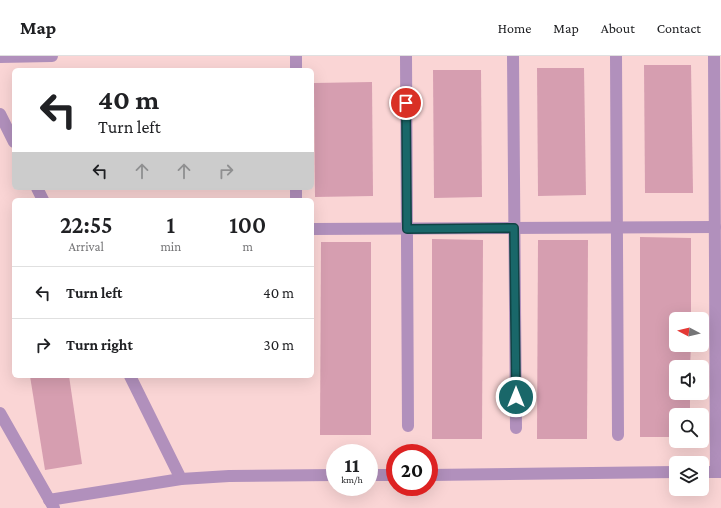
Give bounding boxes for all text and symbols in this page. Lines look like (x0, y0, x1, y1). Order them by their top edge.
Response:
text: Map (20, 17, 56, 38)
text: Home (498, 20, 531, 36)
text: Map (553, 20, 579, 36)
text: About (601, 20, 635, 36)
text: Contact (657, 20, 701, 36)
icon: left (32, 84, 84, 136)
text: 40 m (98, 84, 159, 115)
pin (389, 86, 423, 120)
icon: arrive (395, 92, 417, 114)
text: Turn left (98, 117, 161, 137)
icon: left (89, 160, 111, 182)
icon: ahead (131, 160, 153, 182)
icon: ahead (173, 160, 195, 182)
icon: right (215, 160, 237, 182)
text: 22:55 (60, 211, 113, 238)
text: 1 (167, 211, 175, 238)
text: 100 (229, 211, 266, 238)
text: Arrival (69, 239, 104, 254)
text: min (160, 239, 181, 254)
text: m (242, 239, 253, 254)
icon: left (32, 282, 54, 304)
text: Turn left (66, 285, 122, 301)
text: 40 m (263, 285, 294, 301)
north arrow (669, 312, 709, 352)
map controls (669, 312, 709, 496)
icon: right (32, 334, 54, 356)
text: Turn right (66, 337, 133, 353)
text: 30 m (264, 337, 294, 353)
button: sound (669, 360, 709, 400)
position arrow (495, 376, 537, 418)
button: search (669, 408, 709, 448)
speed limit sign: 20 (386, 444, 438, 496)
text: 11 (345, 454, 359, 476)
button: layers (669, 456, 709, 496)
text: km/h (341, 474, 363, 485)

